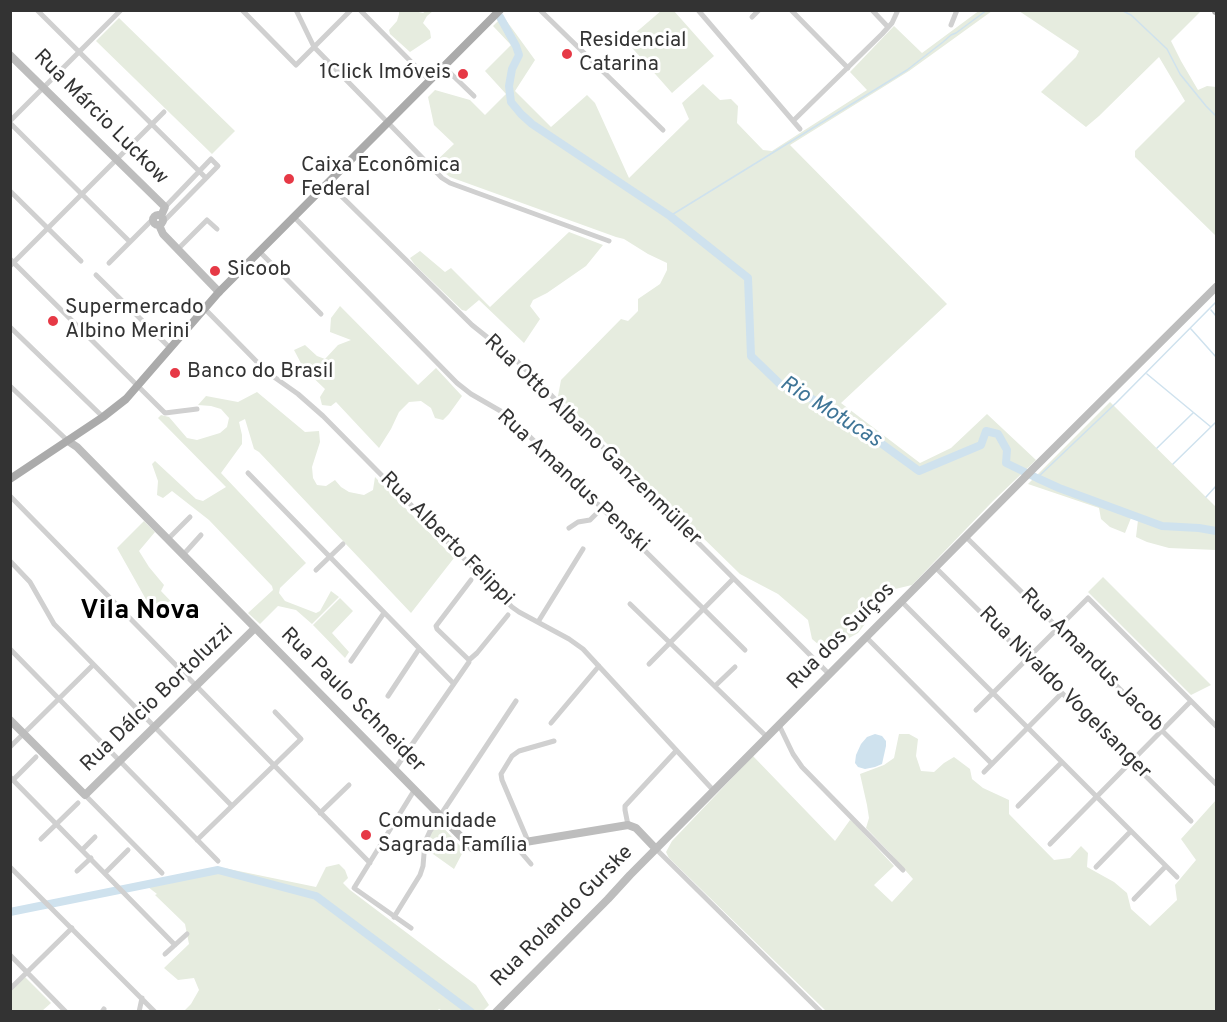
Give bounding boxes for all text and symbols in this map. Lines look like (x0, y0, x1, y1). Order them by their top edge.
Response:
place label: Residencial Catarina (579, 29, 687, 79)
street label: Rua Márcio Luckow (27, 45, 173, 191)
marker: Residencial Catarina (560, 47, 574, 61)
place label: 1Click Imóveis (319, 61, 451, 87)
marker: 1Click Imóveis (456, 67, 470, 81)
place label: Caixa Econômica Federal (301, 154, 460, 204)
marker: Caixa Econômica Federal (282, 172, 296, 186)
place label: Sicoob (227, 258, 291, 284)
marker: Sicoob (208, 264, 222, 278)
place label: Supermercado Albino Merini (65, 296, 204, 346)
marker: Supermercado Albino Merini (46, 314, 60, 328)
street label: Rua Otto Albano Ganzenmüller (478, 330, 706, 552)
place label: Banco do Brasil (187, 360, 333, 386)
marker: Banco do Brasil (168, 366, 182, 380)
water label: Rio Motucas (774, 371, 886, 455)
street label: Rua Amandus Penski (491, 405, 653, 559)
street label: Rua Alberto Felippi (374, 468, 518, 612)
street label: Rua dos Suíços (783, 578, 901, 696)
street label: Rua Amandus Jacob (1014, 584, 1168, 738)
district label: Vila Nova (80, 597, 200, 629)
street label: Rua Nivaldo Vogelsanger (972, 602, 1156, 786)
street label: Rua Dálcio Bortoluzzi (76, 620, 240, 778)
street label: Rua Paulo Schneider (274, 623, 430, 779)
place label: Comunidade Sagrada Família (378, 810, 527, 860)
marker: Comunidade Sagrada Família (359, 828, 373, 842)
street label: Rua Rolando Gurske (487, 841, 639, 993)

